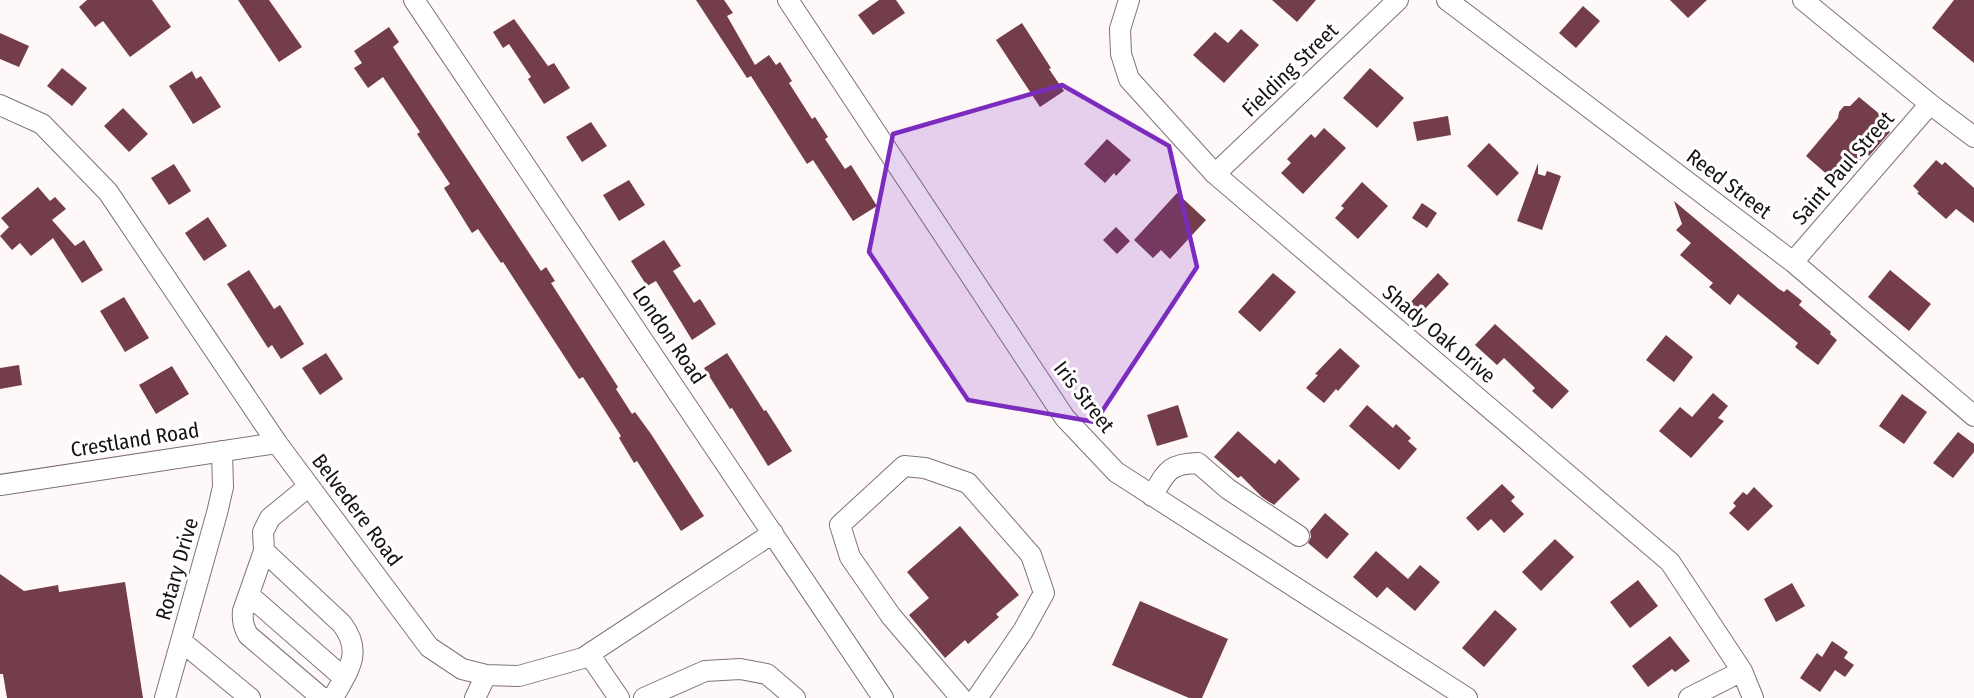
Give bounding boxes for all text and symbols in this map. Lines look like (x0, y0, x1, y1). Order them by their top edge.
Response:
street label: Fielding Street (1236, 18, 1344, 122)
street label: Saint Paul Street (1787, 106, 1900, 230)
street label: Reed Street (1681, 144, 1777, 224)
street label: Shady Oak Drive (1377, 279, 1501, 389)
street label: London Road (627, 281, 711, 389)
street label: Iris Street (1048, 356, 1120, 438)
street label: Crestland Road (69, 417, 201, 463)
street label: Belvedere Road (306, 449, 408, 571)
street label: Rotary Drive (150, 515, 204, 623)

